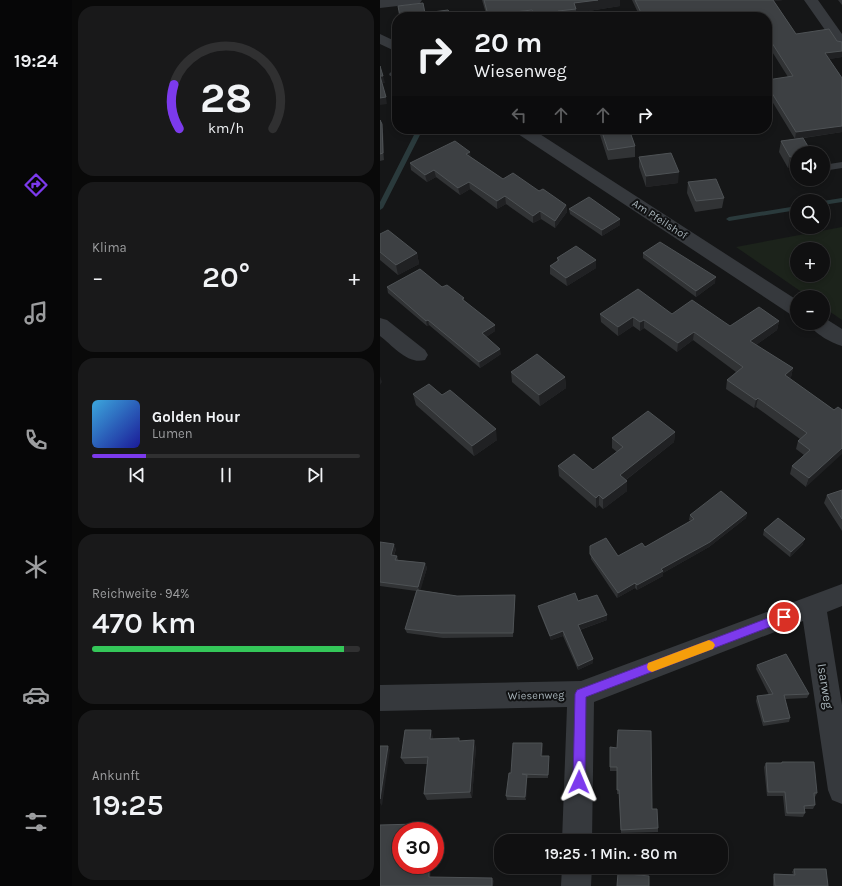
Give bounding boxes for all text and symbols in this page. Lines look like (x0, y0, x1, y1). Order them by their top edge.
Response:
text: 20 m (474, 26, 542, 59)
icon: right (408, 28, 460, 80)
text: 19:24 (14, 50, 58, 72)
text: Wiesenweg (474, 60, 567, 82)
text: 28 (200, 74, 252, 122)
icon: left (508, 104, 530, 126)
icon: ahead (550, 104, 572, 126)
icon: ahead (592, 104, 614, 126)
icon: right (634, 104, 656, 126)
text: km/h (208, 120, 244, 137)
map controls (790, 146, 830, 330)
button: sound (790, 146, 830, 186)
icon: directions (22, 171, 50, 199)
button: search (790, 194, 830, 234)
street label: Am Pfeilshof (630, 197, 690, 242)
text: Klima (92, 240, 127, 255)
button: + (790, 242, 830, 282)
text: 20° (202, 259, 250, 295)
text: − (92, 265, 104, 291)
text: + (348, 265, 360, 291)
button: − (790, 290, 830, 330)
icon: music (22, 299, 50, 327)
text: Golden Hour (152, 408, 240, 426)
icon: phone (22, 426, 50, 454)
text: Lumen (152, 426, 193, 441)
icon: previous (126, 464, 148, 486)
icon: pause (215, 464, 237, 486)
icon: next (304, 464, 326, 486)
icon: climate (22, 553, 50, 581)
text: Reichweite · 94% (92, 586, 189, 601)
pin (767, 600, 801, 634)
text: 470 km (92, 605, 196, 641)
icon: arrive (773, 606, 795, 628)
street label: Isarweg (815, 662, 837, 711)
icon: car (22, 681, 50, 709)
street label: Wiesenweg (508, 688, 565, 702)
position arrow (558, 761, 600, 803)
text: Ankunft (92, 768, 140, 783)
text: 19:25 (92, 787, 164, 823)
icon: filters (22, 808, 50, 836)
speed limit sign: 30 (392, 822, 444, 874)
text: 19:25 · 1 Min. · 80 m (545, 845, 677, 863)

